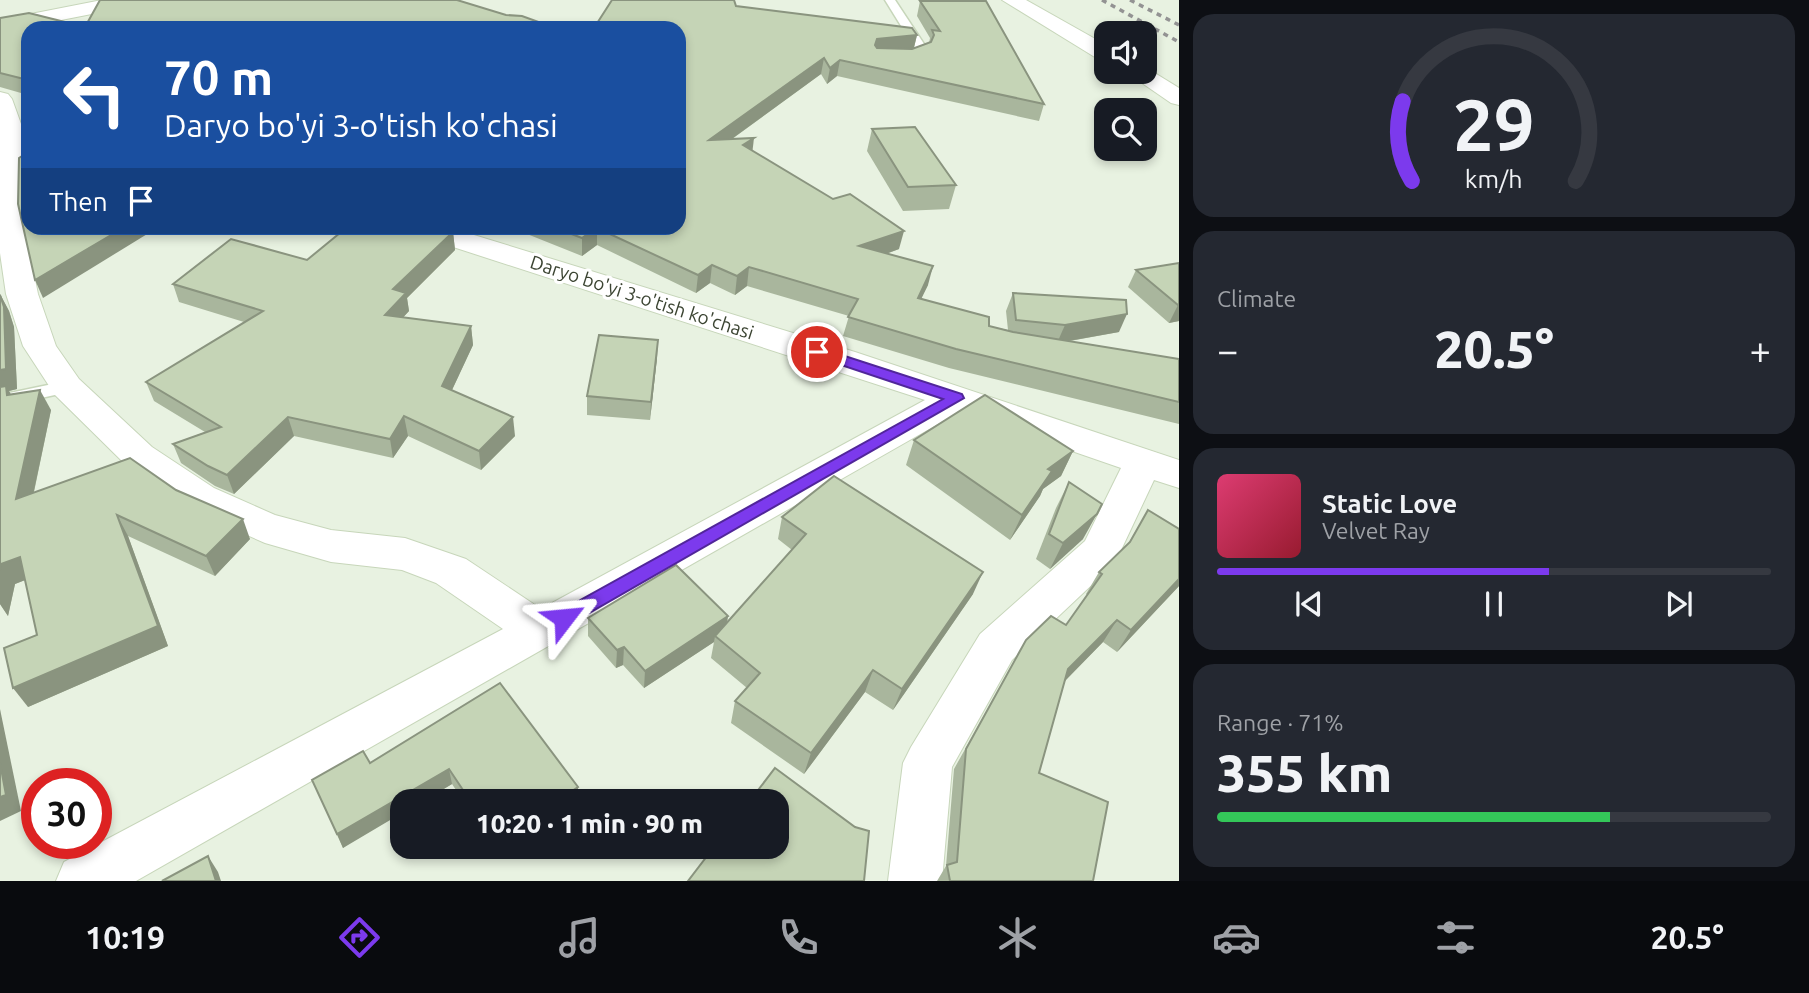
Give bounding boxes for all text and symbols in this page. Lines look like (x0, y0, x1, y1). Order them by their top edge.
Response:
map controls (1094, 21, 1157, 161)
button: sound (1094, 21, 1157, 84)
icon: left (49, 49, 140, 140)
text: 70 m (164, 49, 273, 104)
text: 29 (1453, 84, 1535, 166)
button: search (1094, 98, 1157, 161)
text: Daryo bo'yi 3-o'tish ko'chasi (164, 107, 558, 143)
text: km/h (1465, 165, 1523, 193)
icon: arrive (122, 182, 160, 220)
text: Then (49, 187, 108, 216)
street label: Daryo bo'yi 3-o'tish ko'chasi (527, 250, 757, 344)
text: Climate (1217, 286, 1296, 311)
text: 20.5° (1434, 320, 1554, 378)
pin (787, 322, 847, 382)
text: − (1217, 329, 1238, 371)
text: + (1750, 329, 1771, 371)
icon: arrive (798, 333, 836, 371)
text: Static Love (1322, 489, 1457, 518)
text: Velvet Ray (1322, 518, 1430, 543)
position arrow (527, 581, 601, 655)
icon: previous (1290, 585, 1328, 623)
icon: pause (1475, 585, 1513, 623)
icon: next (1660, 585, 1698, 623)
text: Range · 71% (1217, 710, 1344, 735)
text: 355 km (1217, 744, 1392, 802)
speed limit sign: 30 (21, 768, 112, 859)
text: 10:20 · 1 min · 90 m (476, 809, 703, 838)
icon: directions (335, 913, 384, 962)
icon: music (555, 913, 604, 962)
icon: phone (774, 913, 823, 962)
icon: climate (993, 913, 1042, 962)
icon: car (1212, 913, 1261, 962)
icon: filters (1431, 913, 1480, 962)
text: 10:19 (85, 919, 165, 955)
text: 20.5° (1650, 919, 1724, 955)

